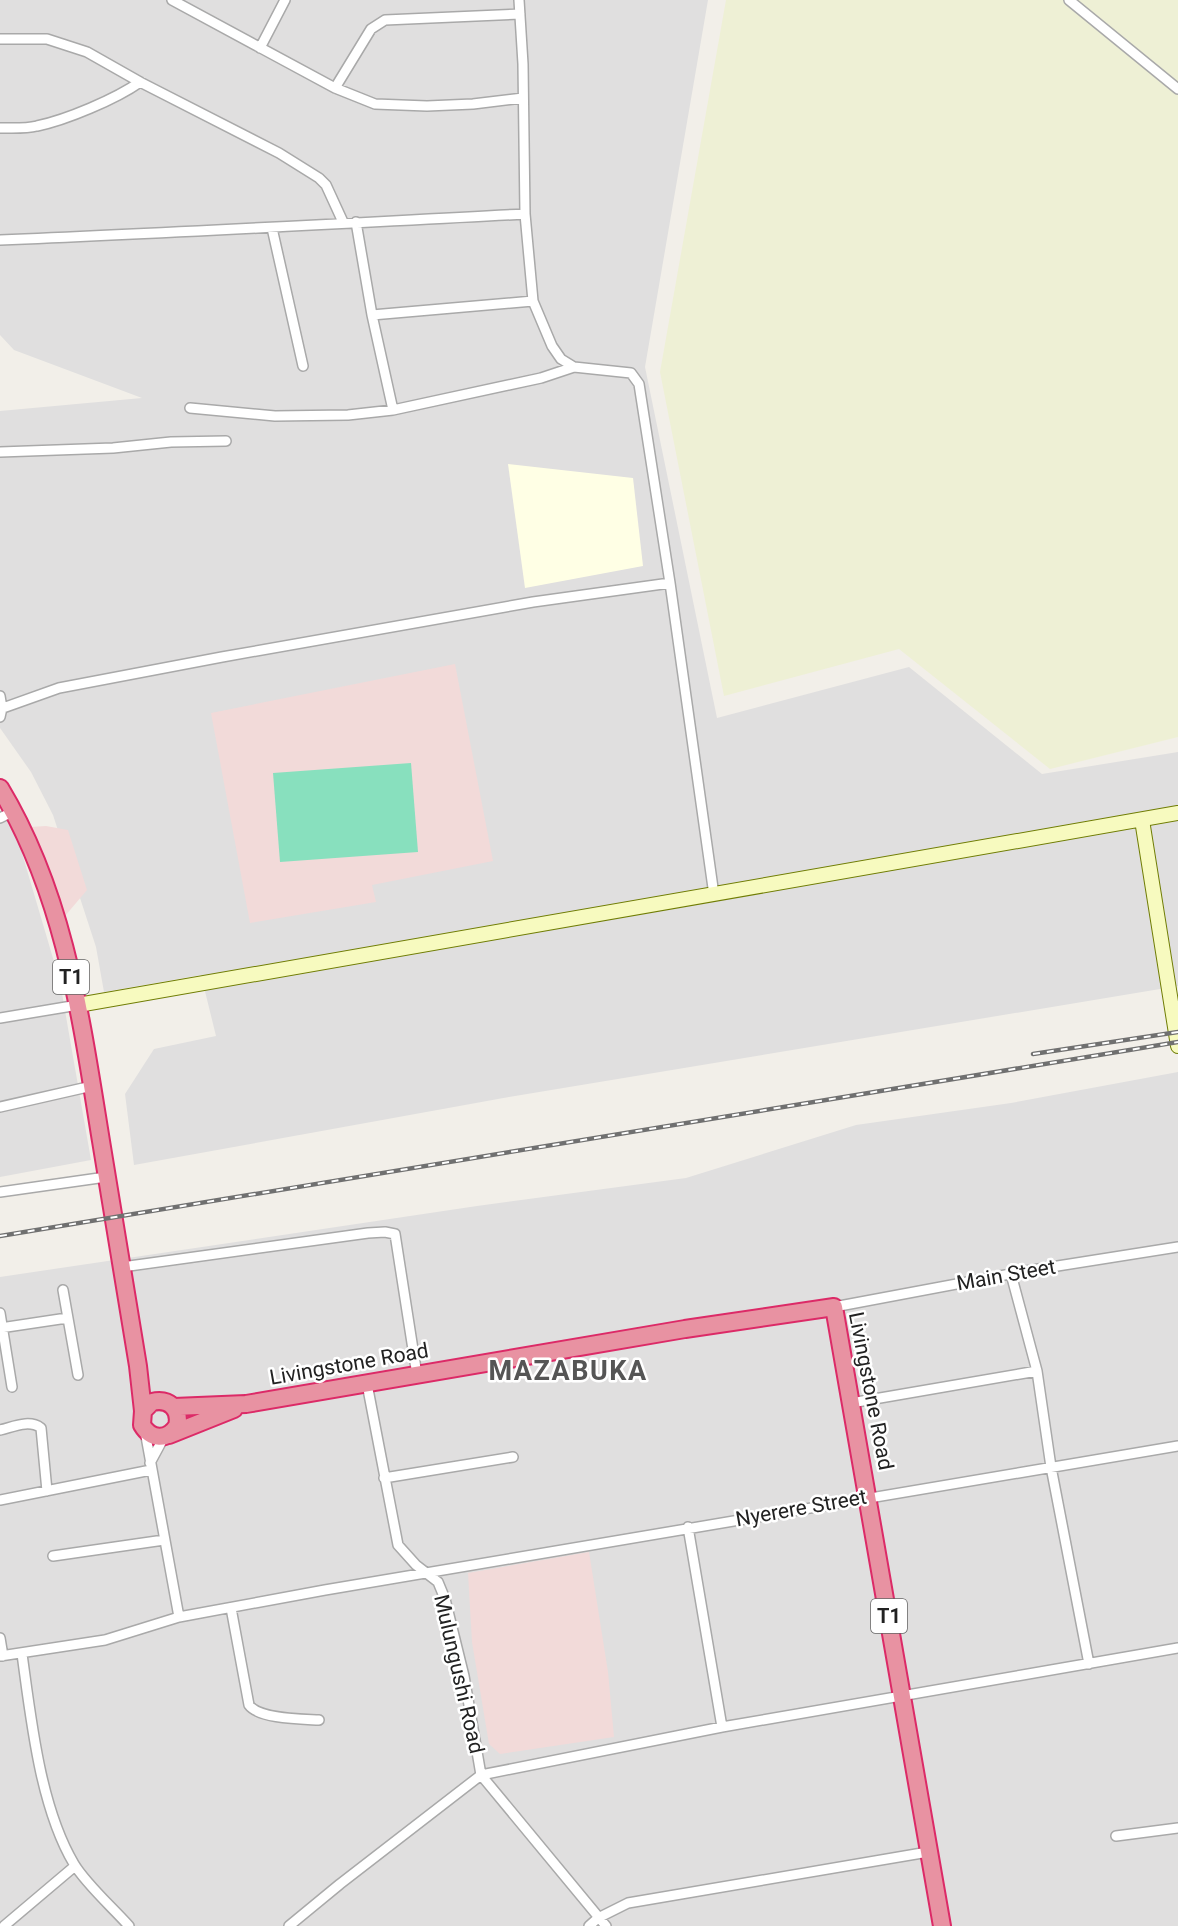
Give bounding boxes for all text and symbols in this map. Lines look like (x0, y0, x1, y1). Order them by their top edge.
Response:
road number: T1 (53, 960, 89, 994)
street label: Main Steet (955, 1254, 1058, 1296)
street label: Livingstone Road (844, 1310, 898, 1472)
street label: Livingstone Road (268, 1338, 430, 1390)
district label: MAZABUKA (488, 1355, 648, 1387)
street label: Nyerere Street (734, 1485, 869, 1531)
street label: Mulungushi Road (429, 1592, 489, 1756)
road number: T1 (871, 1599, 907, 1633)

